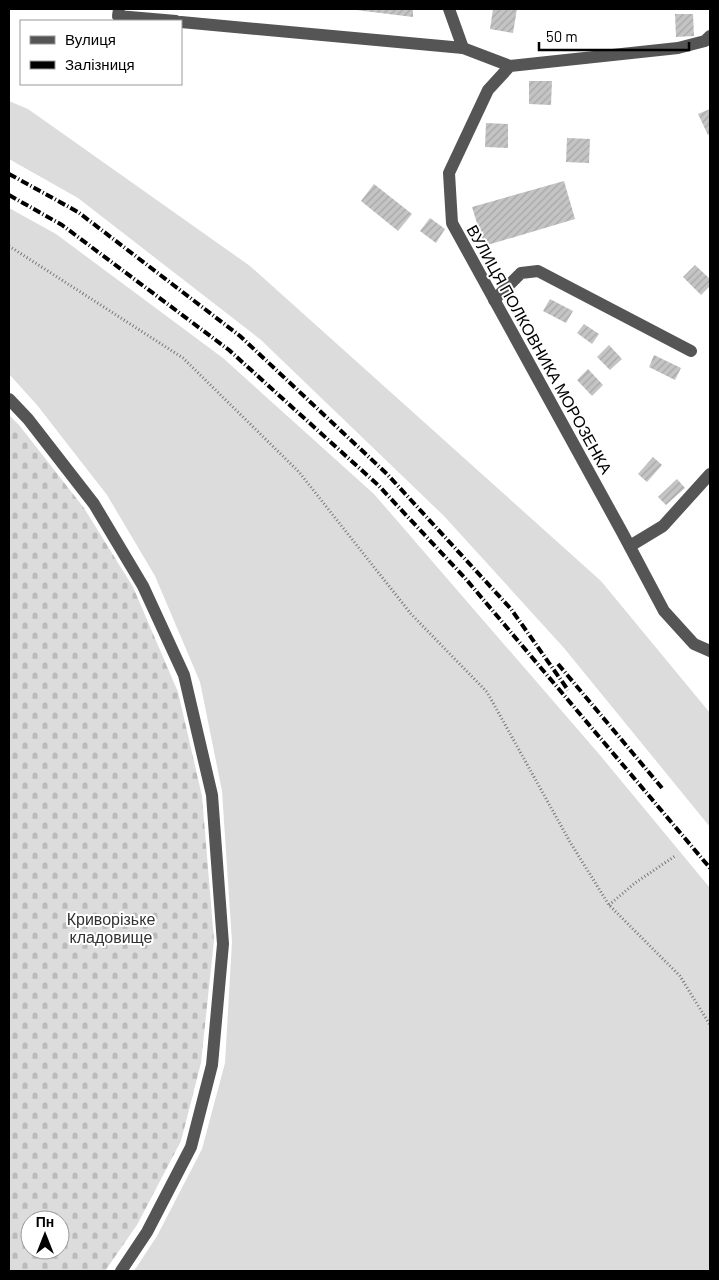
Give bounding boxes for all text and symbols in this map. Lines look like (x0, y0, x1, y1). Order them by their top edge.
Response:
legend (20, 20, 182, 85)
scale bar (539, 20, 689, 52)
text: 50 m (546, 27, 578, 45)
text: Вулиця (65, 30, 116, 48)
text: Залізниця (65, 55, 135, 73)
street label: ВУЛИЦЯ ПОЛКОВНИКА МОРОЗЕНКА (463, 221, 617, 477)
park label: Криворізьке кладовище (67, 909, 155, 946)
north arrow (20, 1210, 70, 1260)
text: Пн (36, 1213, 54, 1230)

